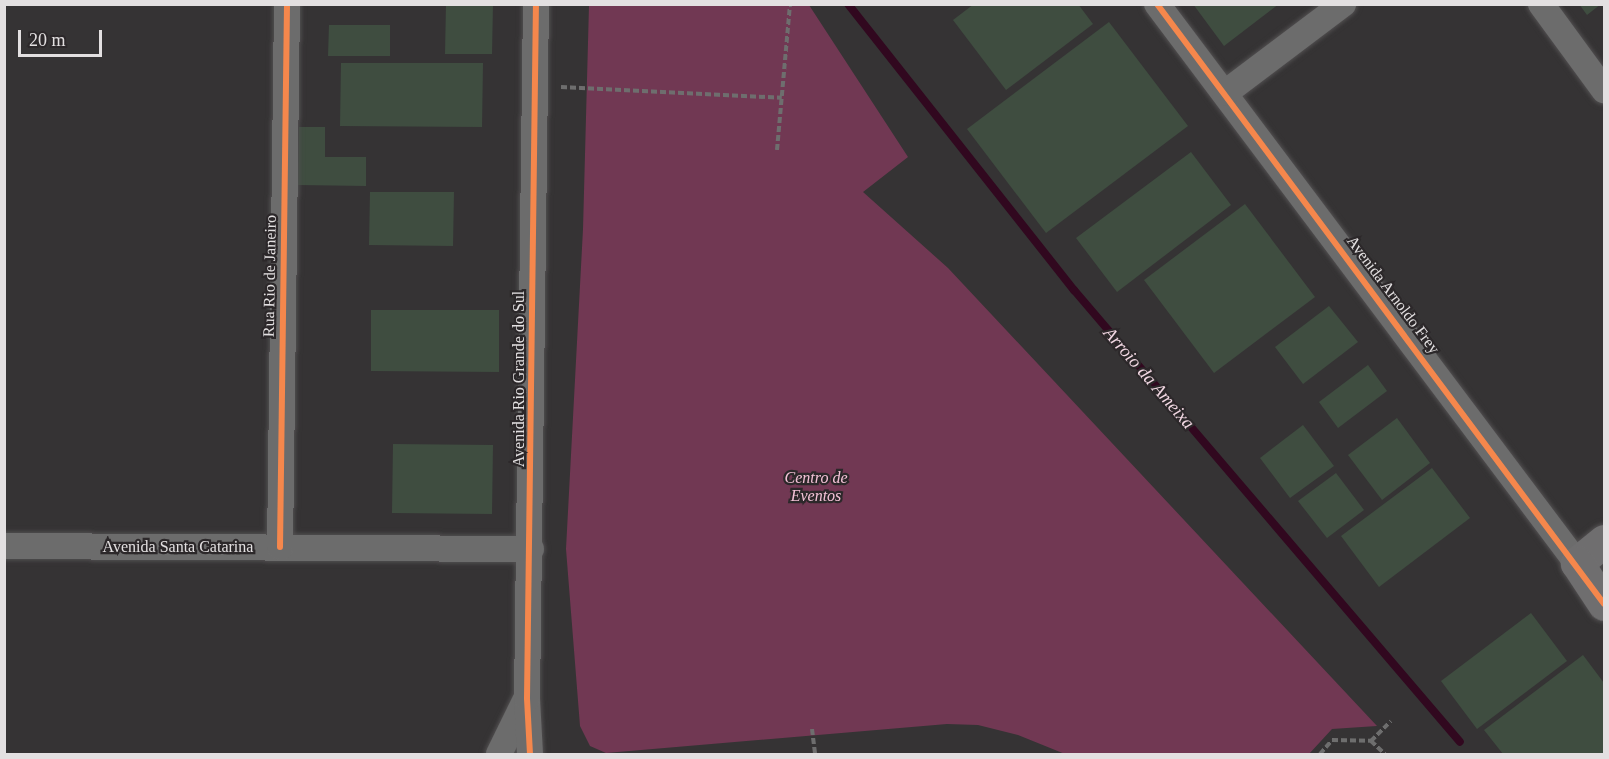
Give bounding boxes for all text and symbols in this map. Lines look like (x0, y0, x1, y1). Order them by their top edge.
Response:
scale bar (21, 18, 105, 56)
text: 20 m (29, 30, 66, 50)
street label: Rua Rio de Janeiro (259, 215, 281, 337)
street label: Avenida Arnoldo Frey (1342, 232, 1444, 358)
street label: Avenida Rio Grande do Sul (509, 291, 529, 467)
water label: Arroio da Ameixa (1099, 322, 1199, 434)
park label: Centro de Eventos (785, 468, 847, 506)
street label: Avenida Santa Catarina (103, 537, 253, 557)

